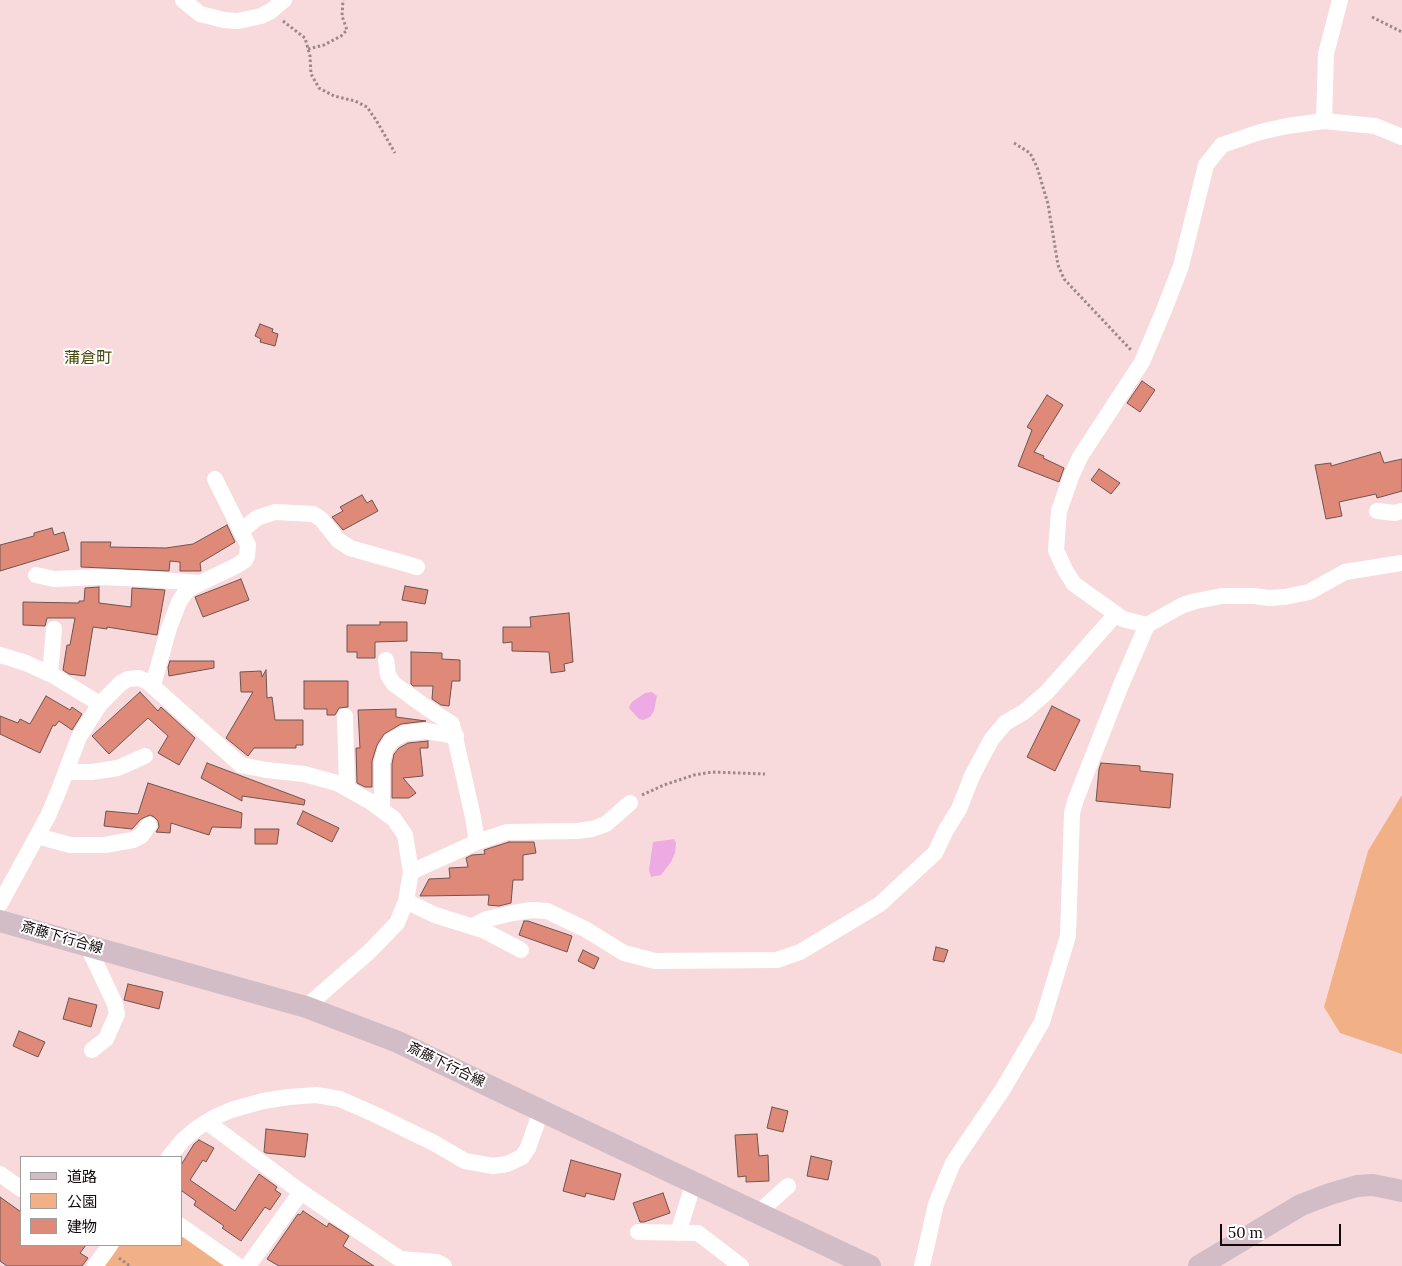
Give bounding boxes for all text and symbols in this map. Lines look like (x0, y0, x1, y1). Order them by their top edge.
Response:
district label: 蒲倉町 (64, 348, 112, 368)
street label: 斎藤下行合線 (19, 918, 105, 958)
street label: 斎藤下行合線 (405, 1039, 487, 1091)
legend (20, 1156, 182, 1246)
text: 道路 (67, 1167, 97, 1186)
text: 公園 (67, 1192, 97, 1211)
scale bar (1222, 1214, 1343, 1246)
text: 建物 (67, 1217, 97, 1236)
text: 50 m (1228, 1223, 1263, 1242)

